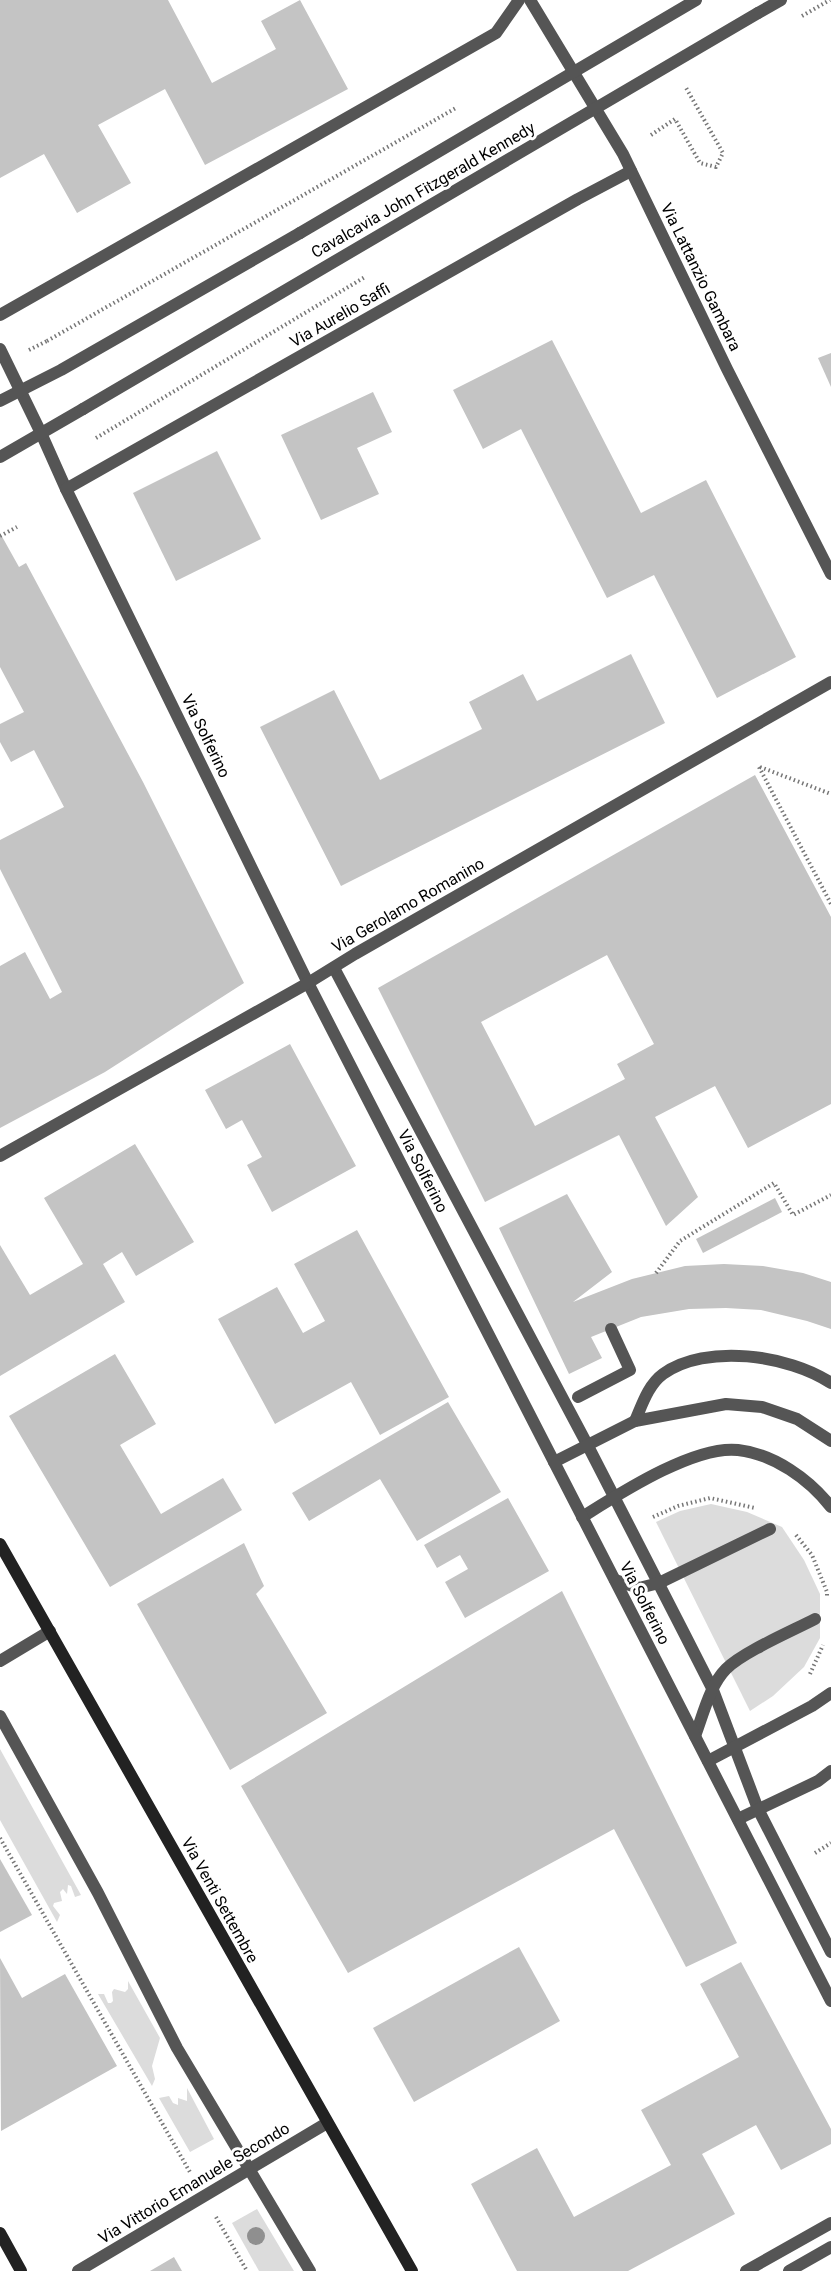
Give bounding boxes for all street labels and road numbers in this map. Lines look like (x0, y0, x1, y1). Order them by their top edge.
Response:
street label: Cavalcavia John Fitzgerald Kennedy (308, 118, 539, 262)
street label: Via Lattanzio Gambara (657, 200, 745, 354)
street label: Via Aurelio Saffi (287, 279, 393, 351)
street label: Via Solferino (178, 691, 234, 781)
street label: Via Gerolamo Romanino (328, 854, 488, 956)
street label: Via Solferino (394, 1126, 452, 1216)
street label: Via Solferino (616, 1558, 674, 1648)
street label: Via Venti Settembre (178, 1834, 262, 1966)
street label: Via Vittorio Emanuele Secondo (95, 2118, 293, 2248)

